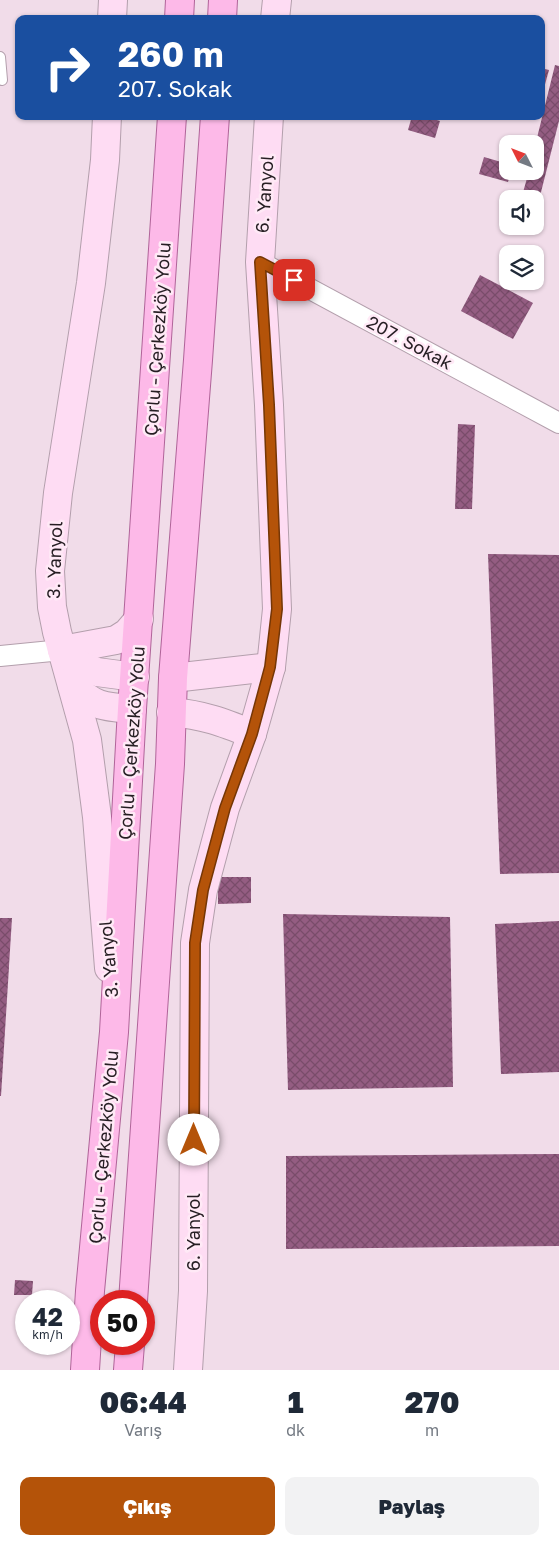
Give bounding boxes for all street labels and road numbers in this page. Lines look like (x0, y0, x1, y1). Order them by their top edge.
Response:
street label: 6. Yanyol (250, 154, 278, 234)
street label: Çorlu - Çerkezköy Yolu (139, 241, 175, 437)
street label: 207. Sokak (363, 310, 457, 374)
street label: 3. Yanyol (42, 521, 66, 599)
street label: Çorlu - Çerkezköy Yolu (113, 645, 149, 841)
street label: 3. Yanyol (94, 919, 122, 999)
street label: Çorlu - Çerkezköy Yolu (84, 1049, 122, 1245)
street label: 6. Yanyol (182, 1193, 204, 1271)

